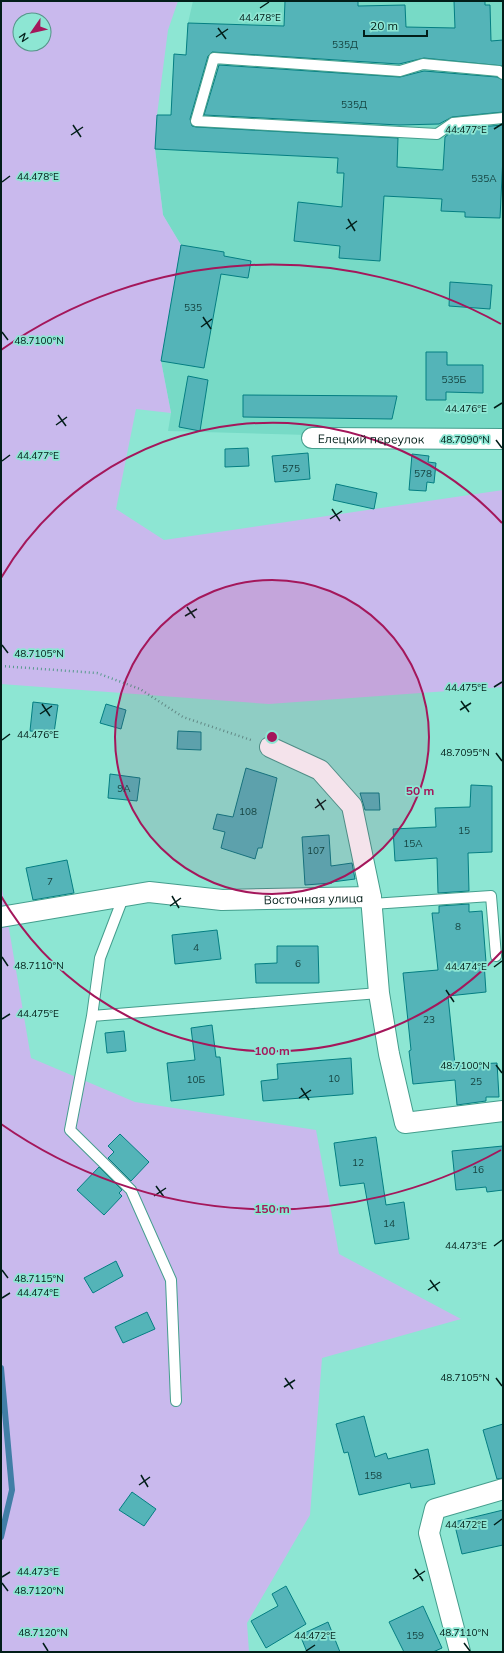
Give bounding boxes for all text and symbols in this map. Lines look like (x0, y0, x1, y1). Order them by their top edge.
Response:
text: 44.478°E (239, 11, 281, 24)
north arrow (12, 12, 52, 52)
scale bar (364, 12, 427, 38)
text: 20 m (370, 18, 398, 33)
text: N (16, 30, 32, 45)
house number: 535Д (332, 38, 358, 51)
house number: 535Д (341, 98, 367, 111)
text: 44.477°E (445, 123, 487, 136)
text: 44.478°E (17, 170, 59, 183)
house number: 535А (471, 172, 497, 185)
house number: 535 (184, 301, 202, 314)
text: 48.7100°N (14, 334, 64, 347)
house number: 535Б (442, 373, 467, 386)
text: 44.476°E (445, 402, 487, 415)
street label: Елецкий переулок (318, 431, 425, 446)
text: 48.7090°N (440, 433, 490, 446)
text: 44.477°E (17, 449, 59, 462)
house number: 575 (282, 462, 300, 475)
house number: 578 (414, 467, 432, 480)
text: 48.7105°N (14, 647, 64, 660)
text: 44.475°E (445, 681, 487, 694)
text: 44.476°E (17, 728, 59, 741)
centre of rings (265, 730, 279, 744)
text: 48.7095°N (440, 746, 490, 759)
house number: 9А (117, 782, 131, 795)
text: 50 m (406, 783, 434, 798)
house number: 108 (239, 805, 257, 818)
house number: 15 (458, 824, 470, 837)
house number: 15А (403, 837, 423, 850)
house number: 107 (307, 844, 325, 857)
house number: 7 (47, 875, 53, 888)
street label: Восточная улица (263, 890, 363, 907)
house number: 8 (455, 920, 461, 933)
house number: 4 (193, 941, 199, 954)
house number: 6 (295, 957, 301, 970)
text: 48.7110°N (14, 959, 64, 972)
text: 44.474°E (445, 960, 487, 973)
text: 44.475°E (17, 1007, 59, 1020)
house number: 23 (423, 1013, 435, 1026)
text: 100 m (254, 1043, 290, 1058)
text: 48.7100°N (440, 1059, 490, 1072)
house number: 10 (328, 1072, 340, 1085)
house number: 10Б (187, 1073, 206, 1086)
house number: 25 (470, 1075, 482, 1088)
house number: 12 (352, 1156, 364, 1169)
house number: 16 (472, 1163, 484, 1176)
text: 150 m (254, 1201, 290, 1216)
house number: 14 (383, 1217, 395, 1230)
text: 44.473°E (445, 1239, 487, 1252)
text: 48.7115°N (14, 1272, 64, 1285)
text: 44.474°E (17, 1286, 59, 1299)
text: 48.7105°N (440, 1371, 490, 1384)
house number: 158 (364, 1469, 382, 1482)
text: 44.472°E (445, 1518, 487, 1531)
text: 44.473°E (17, 1565, 59, 1578)
text: 48.7120°N (14, 1584, 64, 1597)
text: 48.7120°N (18, 1626, 68, 1639)
text: 48.7110°N (439, 1626, 489, 1639)
text: 44.472°E (294, 1629, 336, 1642)
house number: 159 (406, 1629, 424, 1642)

